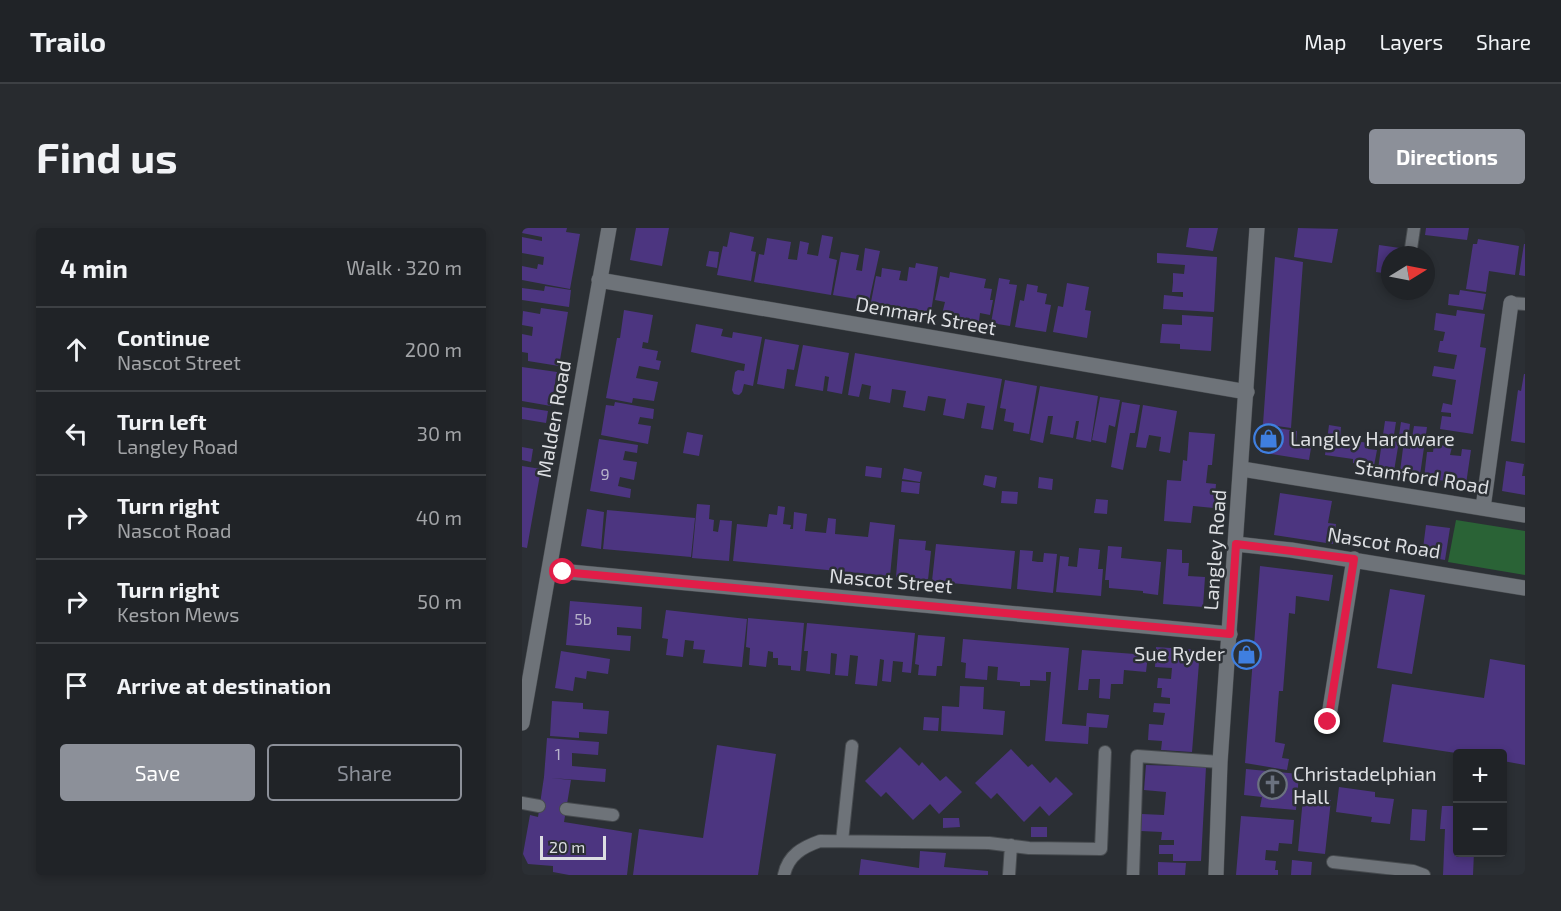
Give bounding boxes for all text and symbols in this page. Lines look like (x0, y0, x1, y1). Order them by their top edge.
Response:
text: Trailo (30, 24, 106, 58)
text: Map (1304, 29, 1346, 54)
text: Layers (1379, 29, 1443, 54)
text: Share (1476, 29, 1531, 54)
button: Directions (1369, 129, 1525, 184)
text: Find us (36, 131, 178, 181)
north arrow (1381, 246, 1435, 300)
text: 4 min (60, 252, 128, 283)
text: Walk · 320 m (346, 255, 462, 279)
street label: Denmark Street (854, 291, 999, 339)
text: Continue (117, 324, 210, 350)
icon: ahead (60, 333, 93, 366)
text: 200 m (405, 337, 462, 361)
text: Nascot Street (117, 350, 241, 374)
street label: Malden Road (531, 358, 575, 479)
text: Turn left (117, 408, 206, 434)
icon: left (60, 417, 93, 450)
text: 30 m (417, 421, 462, 445)
shop icon: Langley Hardware (1253, 423, 1285, 455)
place label: Langley Hardware (1290, 426, 1455, 450)
text: Langley Road (117, 434, 238, 458)
street label: Stamford Road (1353, 454, 1491, 498)
house number: 9 (600, 464, 610, 483)
street label: Langley Road (1198, 489, 1230, 611)
text: Turn right (117, 492, 219, 518)
icon: right (60, 501, 93, 534)
text: 40 m (416, 505, 462, 529)
text: Nascot Road (117, 518, 231, 542)
street label: Nascot Road (1326, 521, 1443, 563)
route start (549, 558, 575, 584)
street label: Nascot Street (828, 563, 954, 597)
text: Turn right (117, 576, 219, 602)
icon: right (60, 585, 93, 618)
text: 50 m (417, 589, 462, 613)
text: Keston Mews (117, 602, 239, 626)
house number: 5b (574, 609, 592, 628)
shop icon: Sue Ryder (1230, 638, 1262, 670)
place label: Sue Ryder (1134, 641, 1225, 665)
icon: arrive (60, 669, 93, 702)
text: Arrive at destination (117, 672, 331, 698)
route end (1314, 708, 1340, 734)
button: Save (60, 744, 255, 801)
button: Share (267, 744, 462, 801)
house number: 1 (555, 744, 561, 763)
map controls (1453, 749, 1507, 857)
button: + (1453, 749, 1507, 803)
place label: Christadelphian Hall (1293, 761, 1437, 808)
church icon: Christadelphian Hall (1256, 769, 1288, 801)
button: − (1453, 803, 1507, 857)
scale bar (540, 833, 606, 860)
text: 20 m (549, 837, 585, 856)

